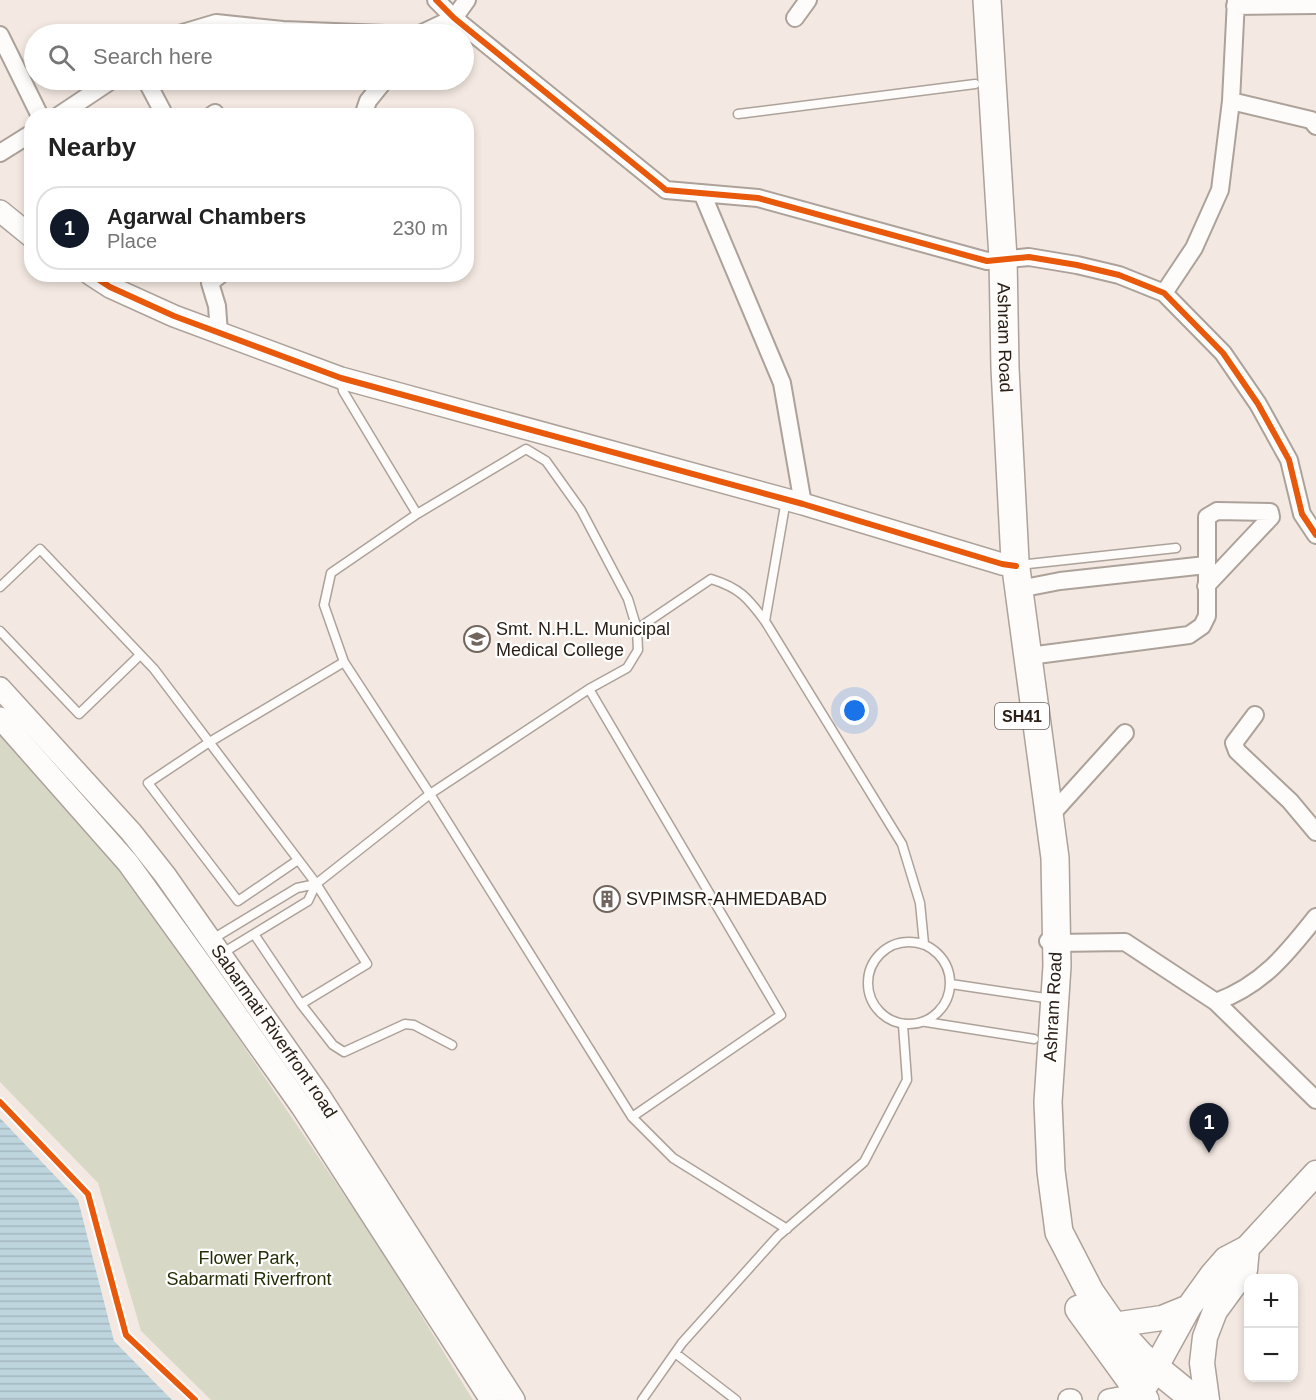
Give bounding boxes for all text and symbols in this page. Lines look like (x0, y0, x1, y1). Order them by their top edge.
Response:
search box (24, 24, 474, 90)
icon: search (45, 41, 78, 74)
text: Search here (93, 44, 213, 69)
text: Nearby (48, 132, 136, 162)
text: Agarwal Chambers (107, 204, 306, 229)
text: 1 (64, 217, 75, 239)
text: 230 m (392, 217, 448, 239)
text: Place (107, 230, 157, 252)
street label: Ashram Road (993, 282, 1016, 393)
place label: Smt. N.H.L. Municipal Medical College (496, 619, 670, 660)
school or university icon: Smt. N.H.L. Municipal Medical College (462, 624, 492, 654)
your location (840, 696, 869, 725)
road number: SH41 (995, 703, 1049, 729)
building icon: SVPIMSR-AHMEDABAD (592, 884, 622, 914)
place label: SVPIMSR-AHMEDABAD (626, 889, 827, 909)
street label: Sabarmati Riverfront road (207, 941, 341, 1122)
street label: Ashram Road (1040, 952, 1066, 1062)
pin: 1 (1190, 1104, 1228, 1153)
park label: Flower Park, Sabarmati Riverfront (166, 1248, 332, 1289)
map controls (1244, 1274, 1298, 1382)
button: + (1244, 1274, 1298, 1328)
button: − (1244, 1328, 1298, 1382)

